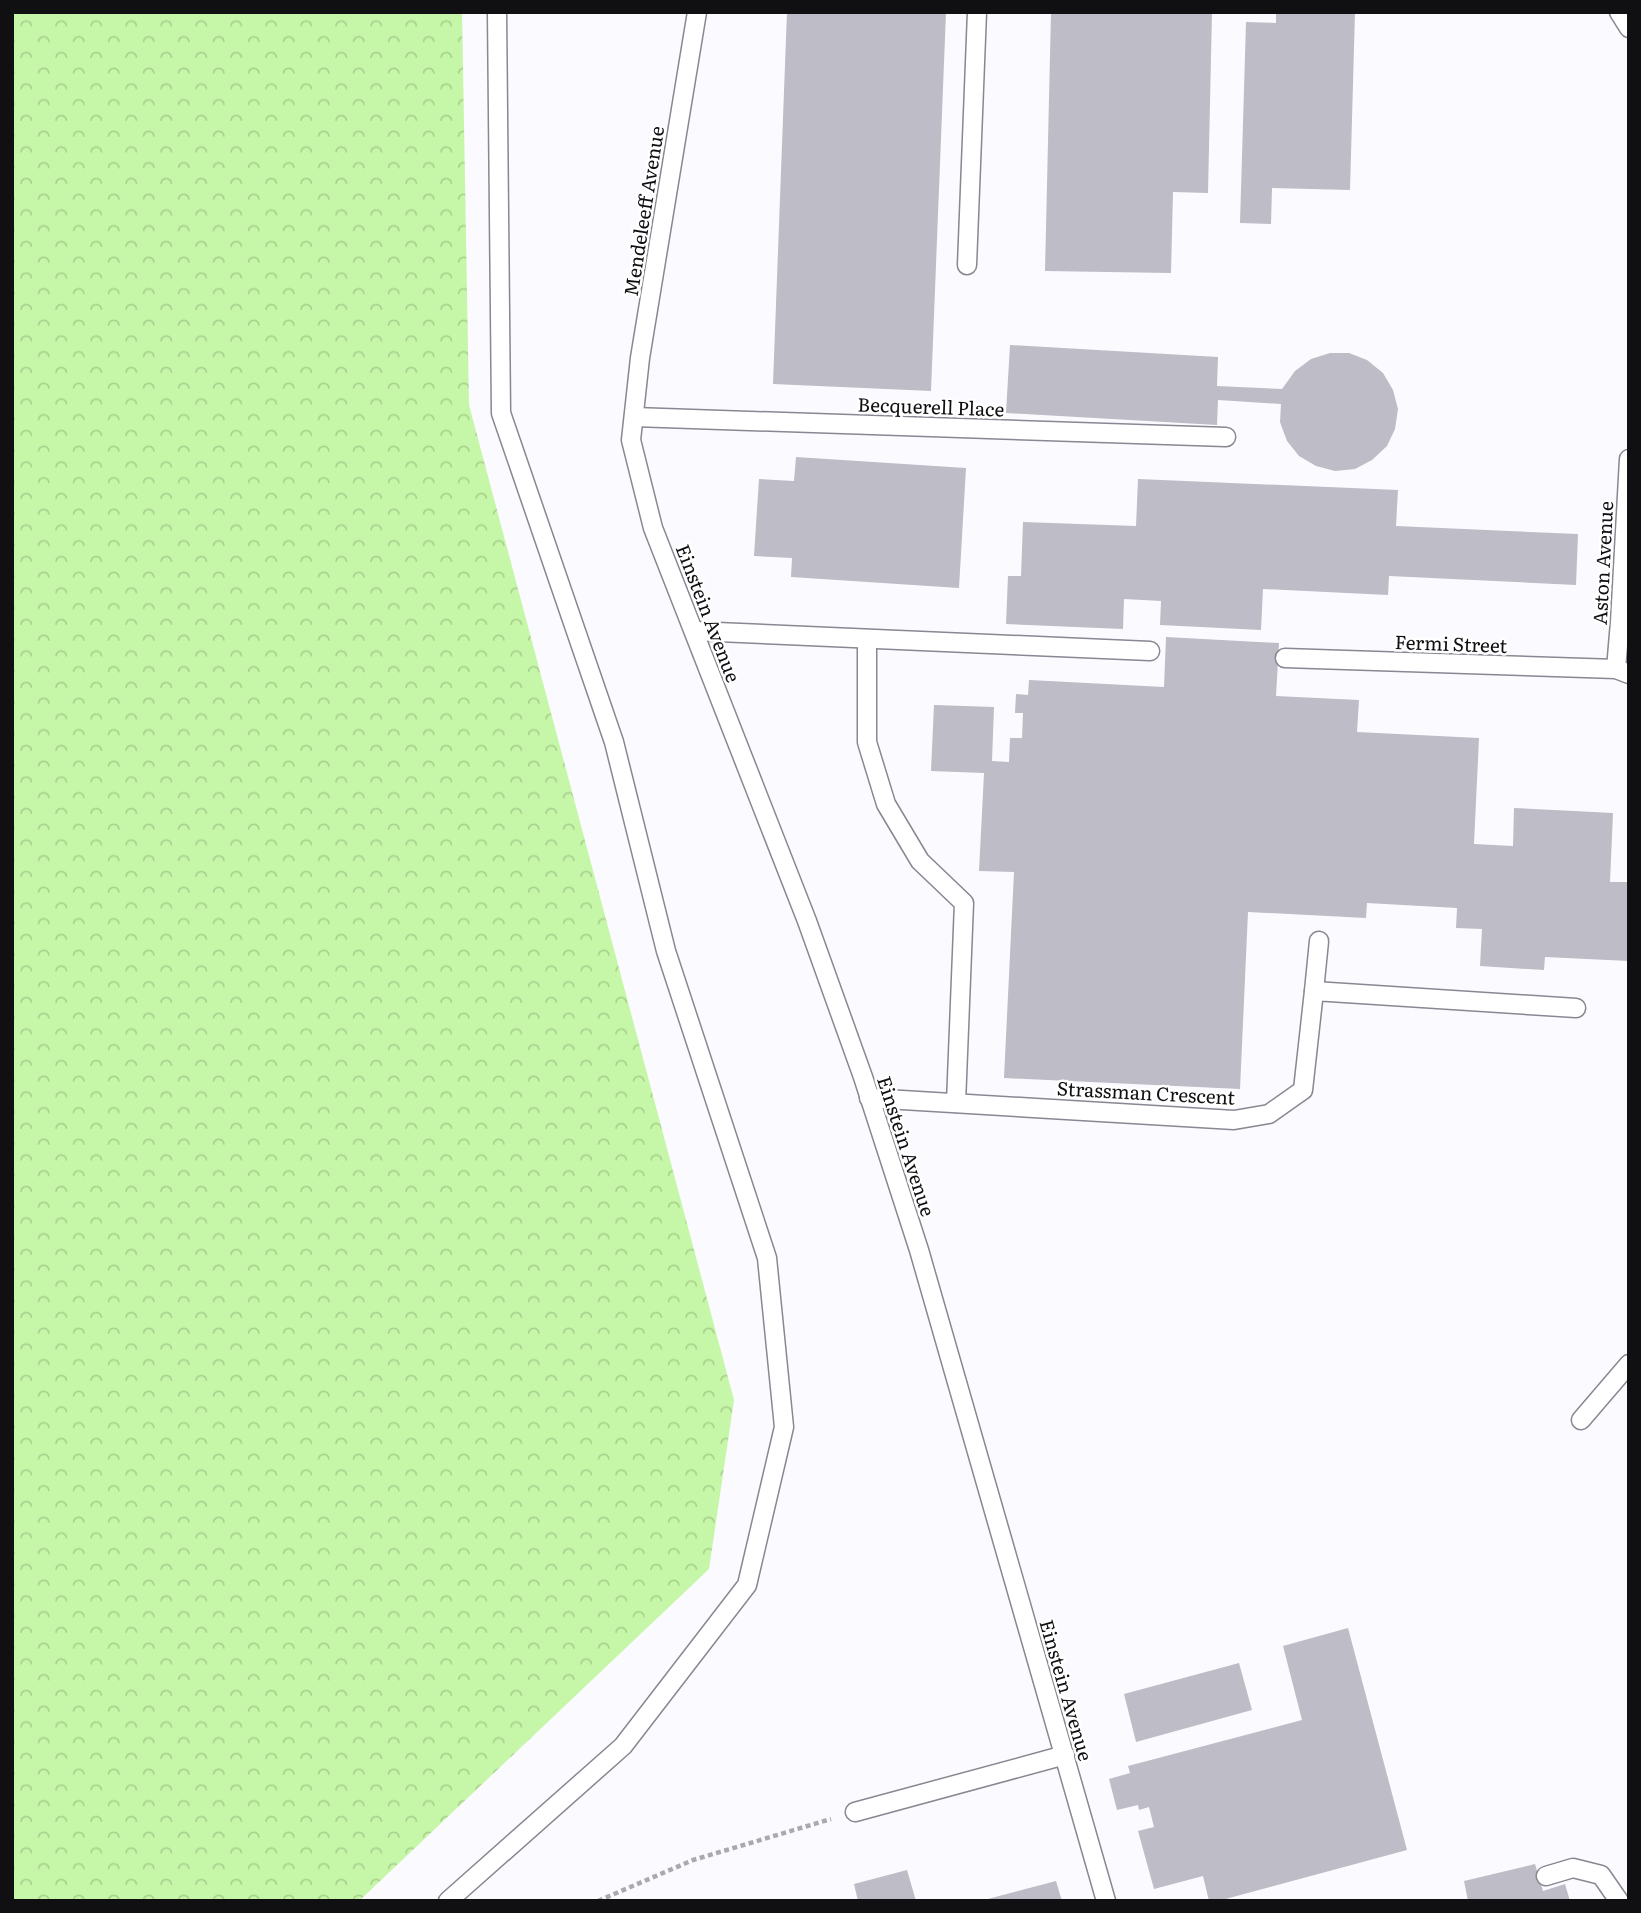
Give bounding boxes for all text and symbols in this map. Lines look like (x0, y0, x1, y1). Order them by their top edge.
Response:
street label: Mendeleeff Avenue (616, 124, 670, 298)
street label: Becquerell Place (857, 389, 1005, 423)
street label: Aston Avenue (1585, 500, 1619, 626)
street label: Einstein Avenue (670, 540, 748, 686)
street label: Fermi Street (1394, 627, 1508, 659)
street label: Einstein Avenue (871, 1072, 943, 1220)
street label: Strassman Crescent (1056, 1073, 1236, 1111)
street label: Einstein Avenue (1033, 1616, 1101, 1764)

